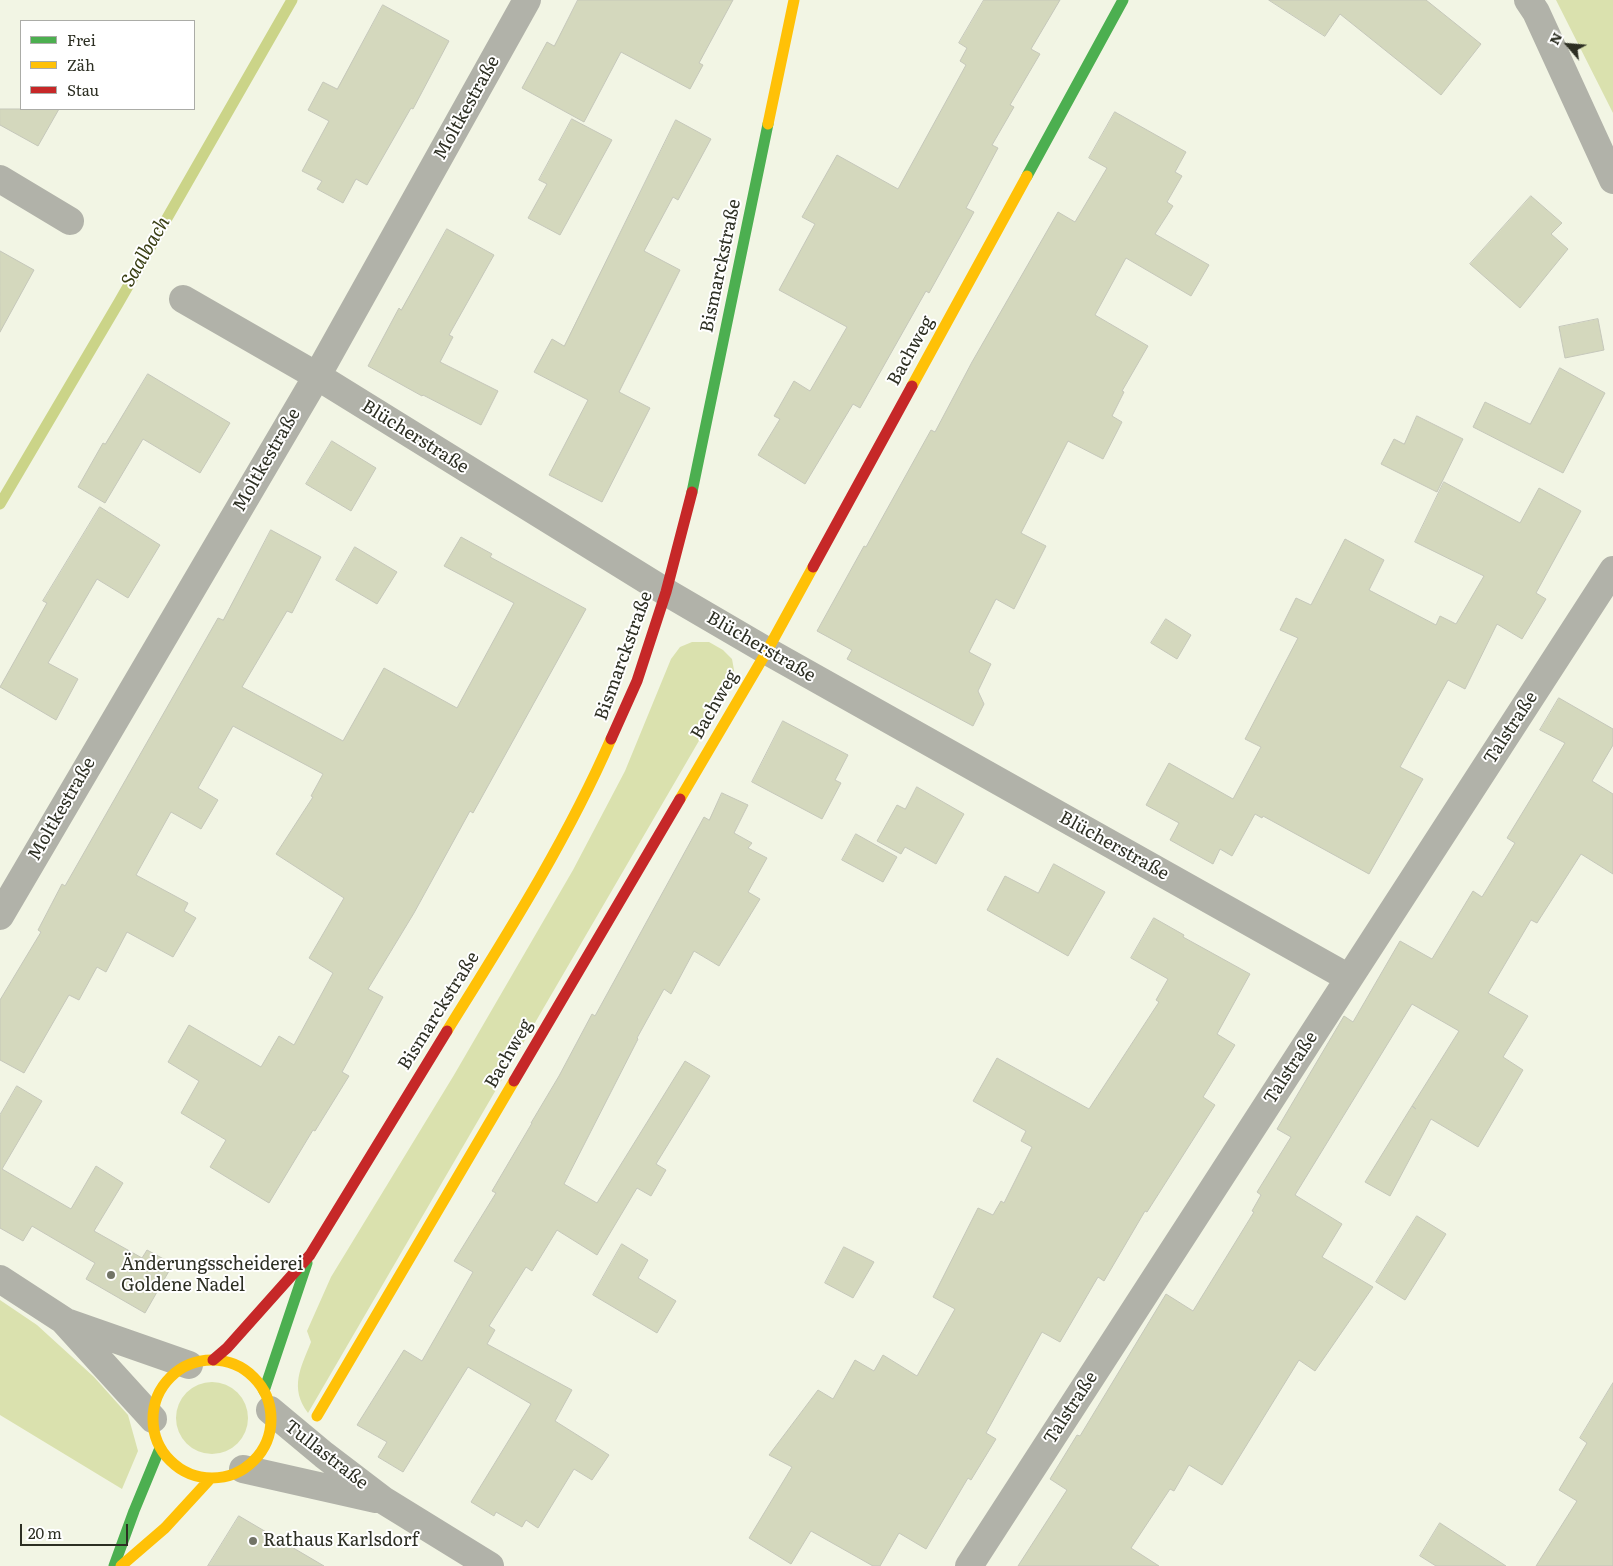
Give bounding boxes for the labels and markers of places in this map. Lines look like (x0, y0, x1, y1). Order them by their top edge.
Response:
place label: Änderungsscheiderei Goldene Nadel (121, 1254, 303, 1296)
marker: Änderungsscheiderei Goldene Nadel (105, 1269, 117, 1281)
place label: Rathaus Karlsdorf (263, 1530, 418, 1552)
marker: Rathaus Karlsdorf (247, 1535, 259, 1547)

